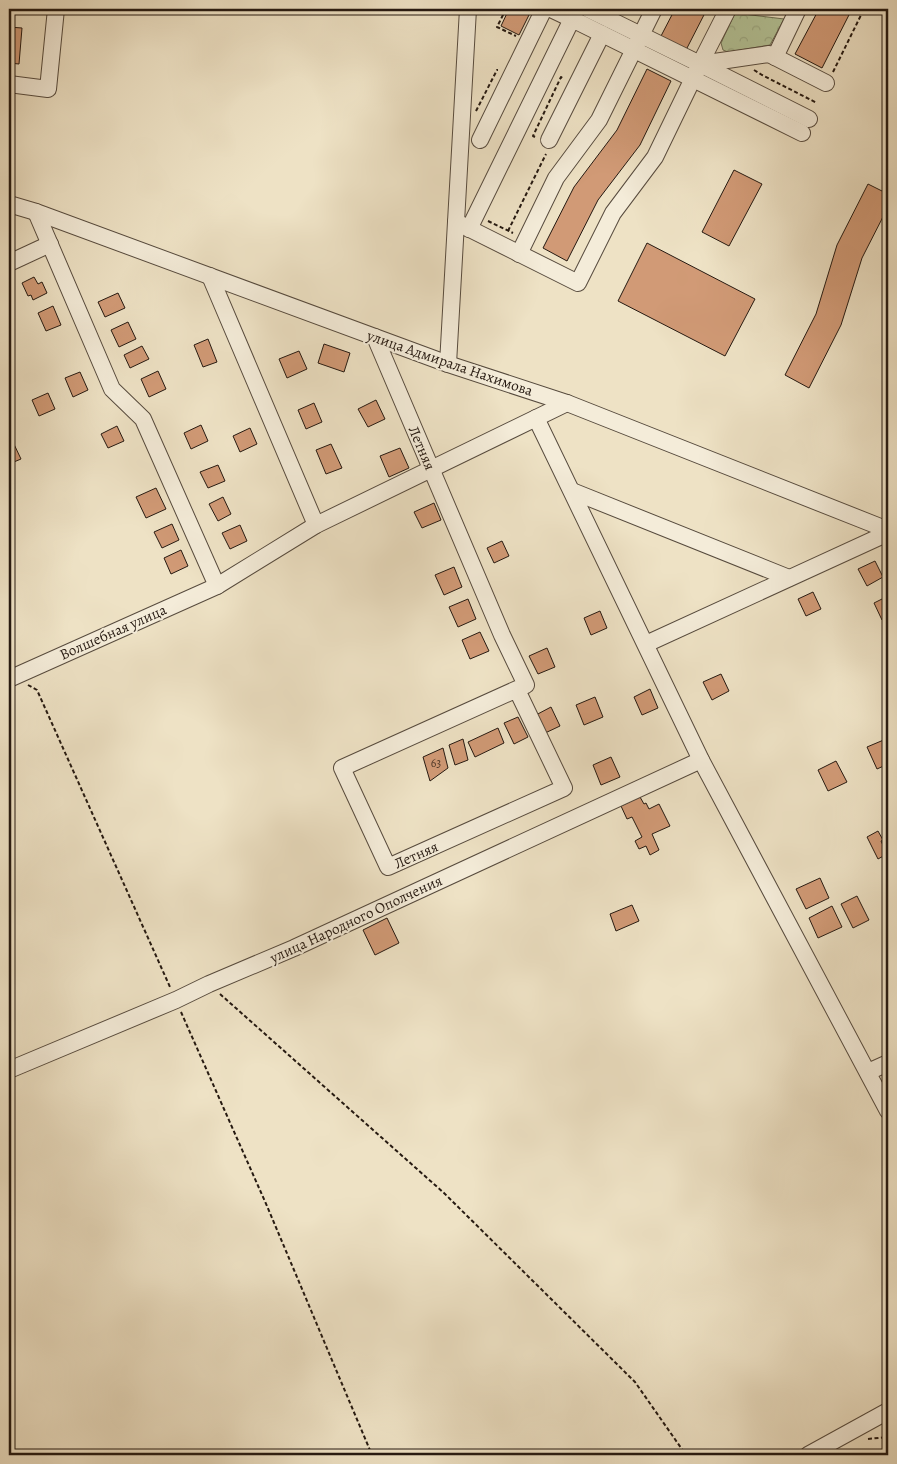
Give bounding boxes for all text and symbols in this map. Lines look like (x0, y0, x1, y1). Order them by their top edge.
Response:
street label: улица Адмирала Нахимова (363, 325, 536, 401)
street label: Летняя (404, 423, 440, 473)
street label: Волшебная улица (56, 599, 170, 665)
house number: 63 (431, 755, 441, 771)
street label: Летняя (391, 836, 441, 874)
street label: улица Народного Ополчения (266, 870, 445, 968)

